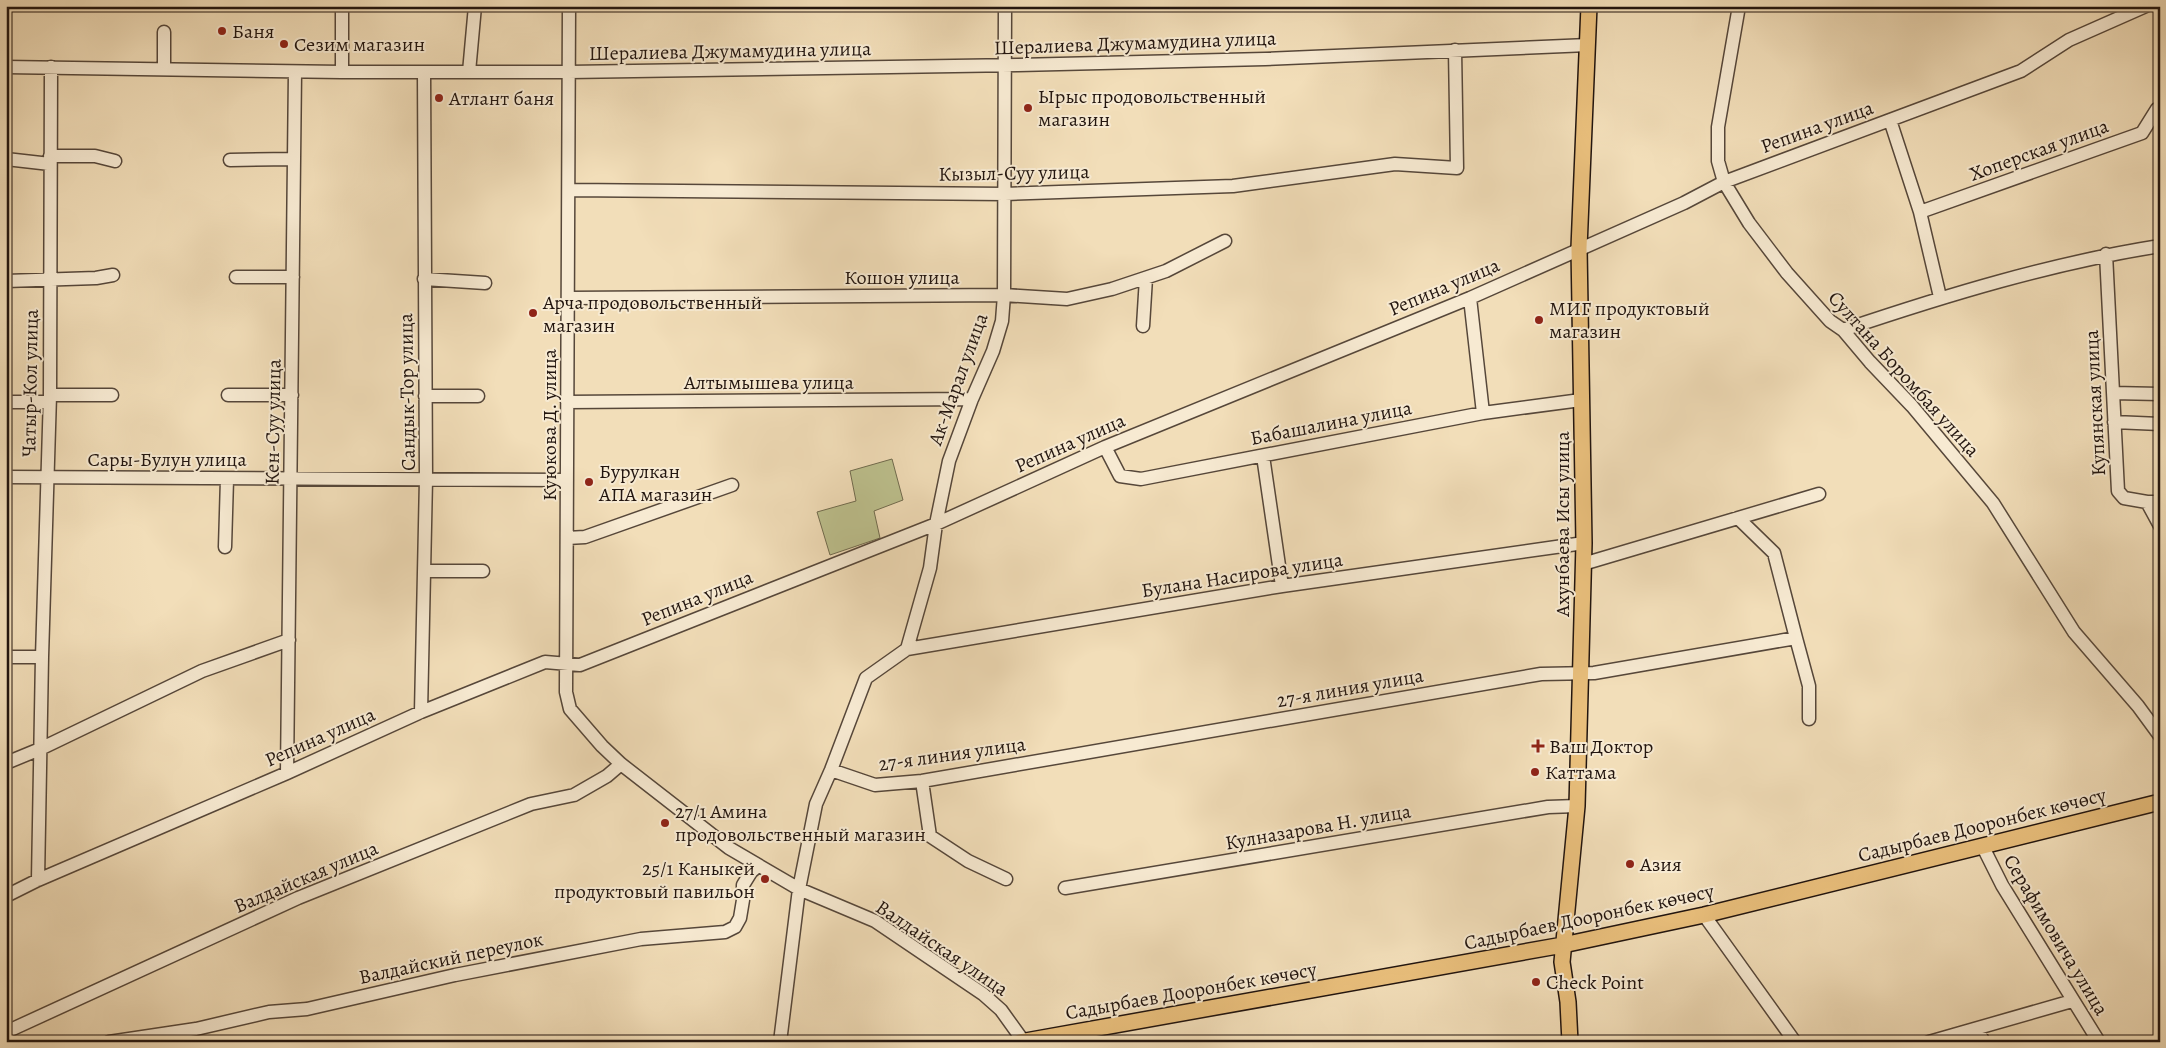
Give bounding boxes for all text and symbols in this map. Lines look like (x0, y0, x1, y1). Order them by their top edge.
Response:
place label: Баня (232, 18, 274, 45)
marker: Баня (216, 25, 228, 37)
street label: Шералиева Джумамудина улица (993, 25, 1277, 61)
place label: Сезим магазин (294, 31, 425, 58)
street label: Шералиева Джумамудина улица (588, 35, 872, 67)
marker: Сезим магазин (278, 38, 290, 50)
place label: Ырыс продовольственный магазин (1038, 83, 1266, 133)
place label: Атлант баня (448, 85, 554, 112)
marker: Атлант баня (433, 92, 445, 104)
street label: Репина улица (1757, 94, 1878, 160)
marker: Ырыс продовольственный магазин (1022, 102, 1034, 114)
street label: Хоперская улица (1966, 112, 2113, 188)
street label: Кызыл-Суу улица (938, 158, 1091, 188)
street label: Репина улица (1384, 251, 1504, 323)
street label: Кошон улица (844, 264, 960, 291)
street label: Султана Боромбая улица (1822, 285, 1986, 463)
place label: Арча продовольственный магазин (542, 289, 762, 339)
place label: МИГ продуктовый магазин (1549, 295, 1710, 345)
marker: Арча продовольственный магазин (527, 307, 539, 319)
street label: Чатыр-Кол улица (15, 308, 45, 457)
street label: Ак-Марал улица (921, 308, 995, 450)
street label: Сандык-Тор улица (392, 312, 422, 471)
marker: МИГ продуктовый магазин (1533, 314, 1545, 326)
street label: Купянская улица (2078, 328, 2112, 477)
street label: Куюкова Д. улица (536, 348, 563, 501)
street label: Кен-Суу улица (258, 358, 288, 485)
street label: Алтымышева улица (683, 369, 855, 396)
street label: Бабашалина улица (1248, 394, 1415, 452)
street label: Репина улица (1011, 406, 1130, 479)
street label: Ахунбаева Исы улица (1549, 431, 1576, 618)
street label: Сары-Булун улица (87, 446, 247, 473)
place label: Бурулкан АПА магазин (598, 458, 712, 508)
marker: Бурулкан АПА магазин (583, 476, 595, 488)
street label: Булана Насирова улица (1139, 546, 1345, 604)
street label: Репина улица (637, 563, 758, 633)
street label: 27-я линия улица (1275, 662, 1426, 714)
street label: Репина улица (261, 700, 380, 773)
street label: 27-я линия улица (877, 730, 1028, 778)
place label: Ваш Доктор (1549, 733, 1653, 760)
marker: Ваш Доктор (1531, 739, 1545, 753)
place label: Каттама (1545, 759, 1617, 786)
marker: Каттама (1529, 766, 1541, 778)
street label: Садырбаев Дооронбек көчөсү (1855, 781, 2110, 869)
street label: Кулназарова Н. улица (1223, 797, 1414, 857)
place label: 27/1 Амина продовольственный магазин (675, 798, 926, 848)
marker: 27/1 Амина продовольственный магазин (659, 817, 671, 829)
street label: Валдайская улица (230, 834, 383, 920)
street label: Серафимовича улица (1997, 849, 2115, 1021)
place label: Азия (1639, 851, 1682, 878)
place label: 25/1 Каныкей продуктовый павильон (554, 855, 755, 905)
marker: Азия (1624, 858, 1636, 870)
marker: 25/1 Каныкей продуктовый павильон (759, 873, 771, 885)
street label: Садырбаев Дооронбек көчөсү (1462, 877, 1717, 957)
street label: Валдайская улица (870, 894, 1014, 1003)
street label: Валдайский переулок (356, 925, 546, 991)
street label: Садырбаев Дооронбек көчөсү (1063, 955, 1320, 1026)
place label: Check Point (1546, 969, 1644, 996)
marker: Check Point (1530, 976, 1542, 988)

